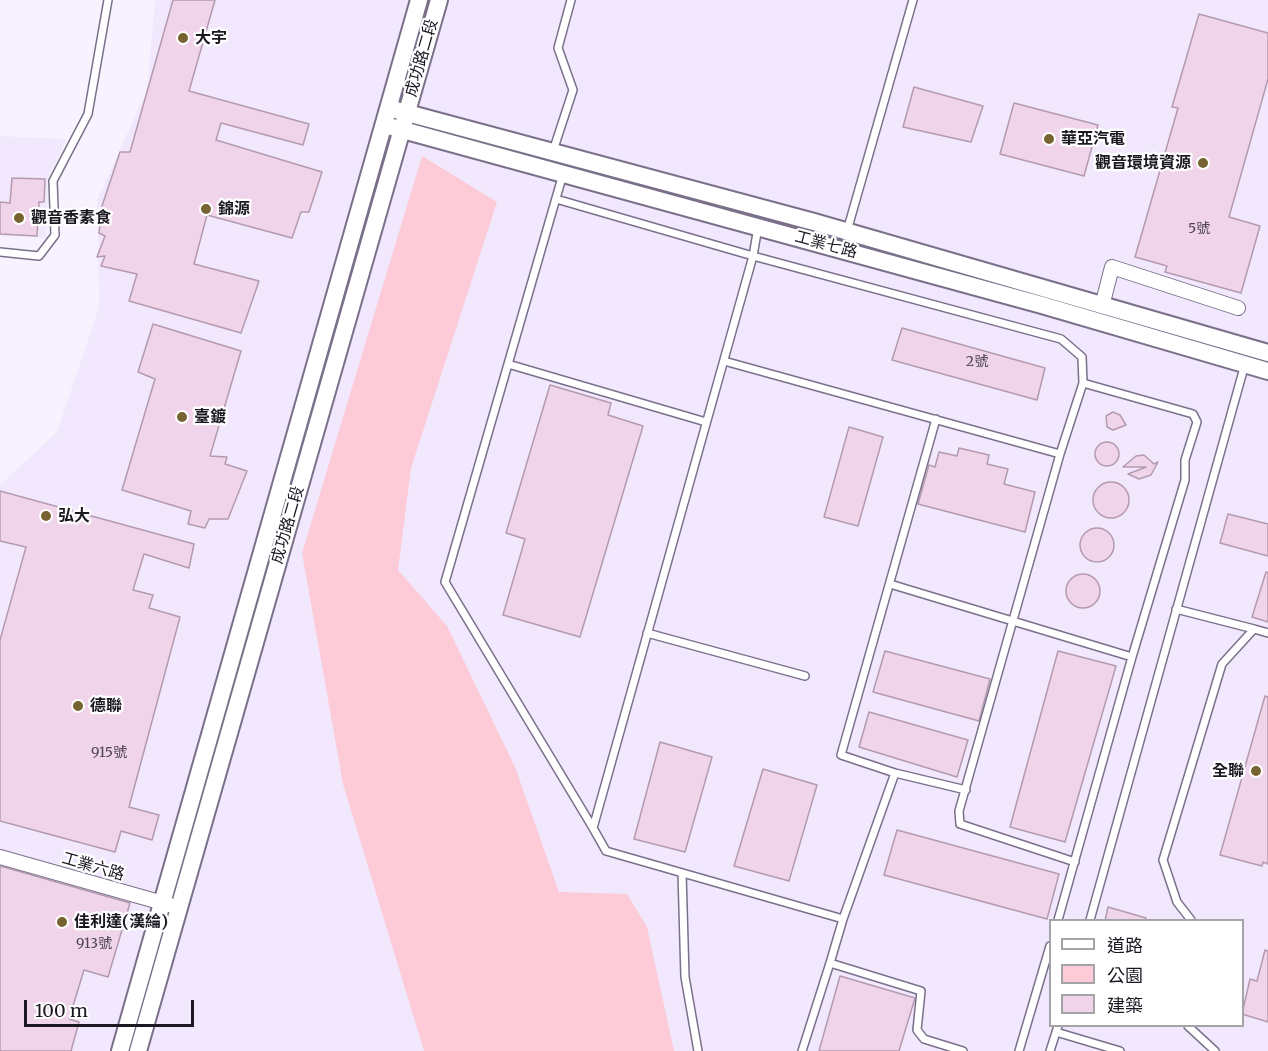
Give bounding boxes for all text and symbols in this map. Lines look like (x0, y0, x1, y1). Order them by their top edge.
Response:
street label: 成功路二段 (402, 17, 442, 99)
place label: 大宇 (195, 28, 227, 48)
marker: 大宇 (176, 31, 190, 45)
place label: 華亞汽電 (1061, 129, 1125, 149)
marker: 華亞汽電 (1042, 132, 1056, 146)
place label: 觀音環境資源 (1095, 153, 1191, 173)
marker: 觀音環境資源 (1196, 156, 1210, 170)
place label: 錦源 (218, 199, 250, 219)
marker: 錦源 (199, 202, 213, 216)
place label: 觀音香素食 (31, 208, 111, 228)
marker: 觀音香素食 (12, 211, 26, 225)
house number: 5號 (1188, 221, 1210, 237)
street label: 工業七路 (793, 227, 859, 263)
house number: 2號 (966, 354, 988, 370)
place label: 臺鍍 (194, 407, 226, 427)
marker: 臺鍍 (175, 410, 189, 424)
street label: 成功路二段 (268, 484, 308, 566)
place label: 弘大 (58, 506, 90, 526)
marker: 弘大 (39, 509, 53, 523)
place label: 德聯 (90, 696, 122, 716)
marker: 德聯 (71, 699, 85, 713)
house number: 915號 (91, 745, 127, 761)
place label: 全聯 (1212, 761, 1244, 781)
marker: 全聯 (1249, 764, 1263, 778)
street label: 工業六路 (60, 849, 126, 885)
place label: 佳利達(漢綸) (74, 912, 168, 932)
marker: 佳利達(漢綸) (55, 915, 69, 929)
legend (1049, 919, 1244, 1027)
text: 道路 (1107, 934, 1143, 957)
house number: 913號 (76, 936, 112, 952)
text: 公園 (1107, 964, 1143, 987)
scale bar (27, 988, 196, 1026)
text: 建築 (1107, 994, 1143, 1017)
text: 100 m (35, 999, 88, 1022)

